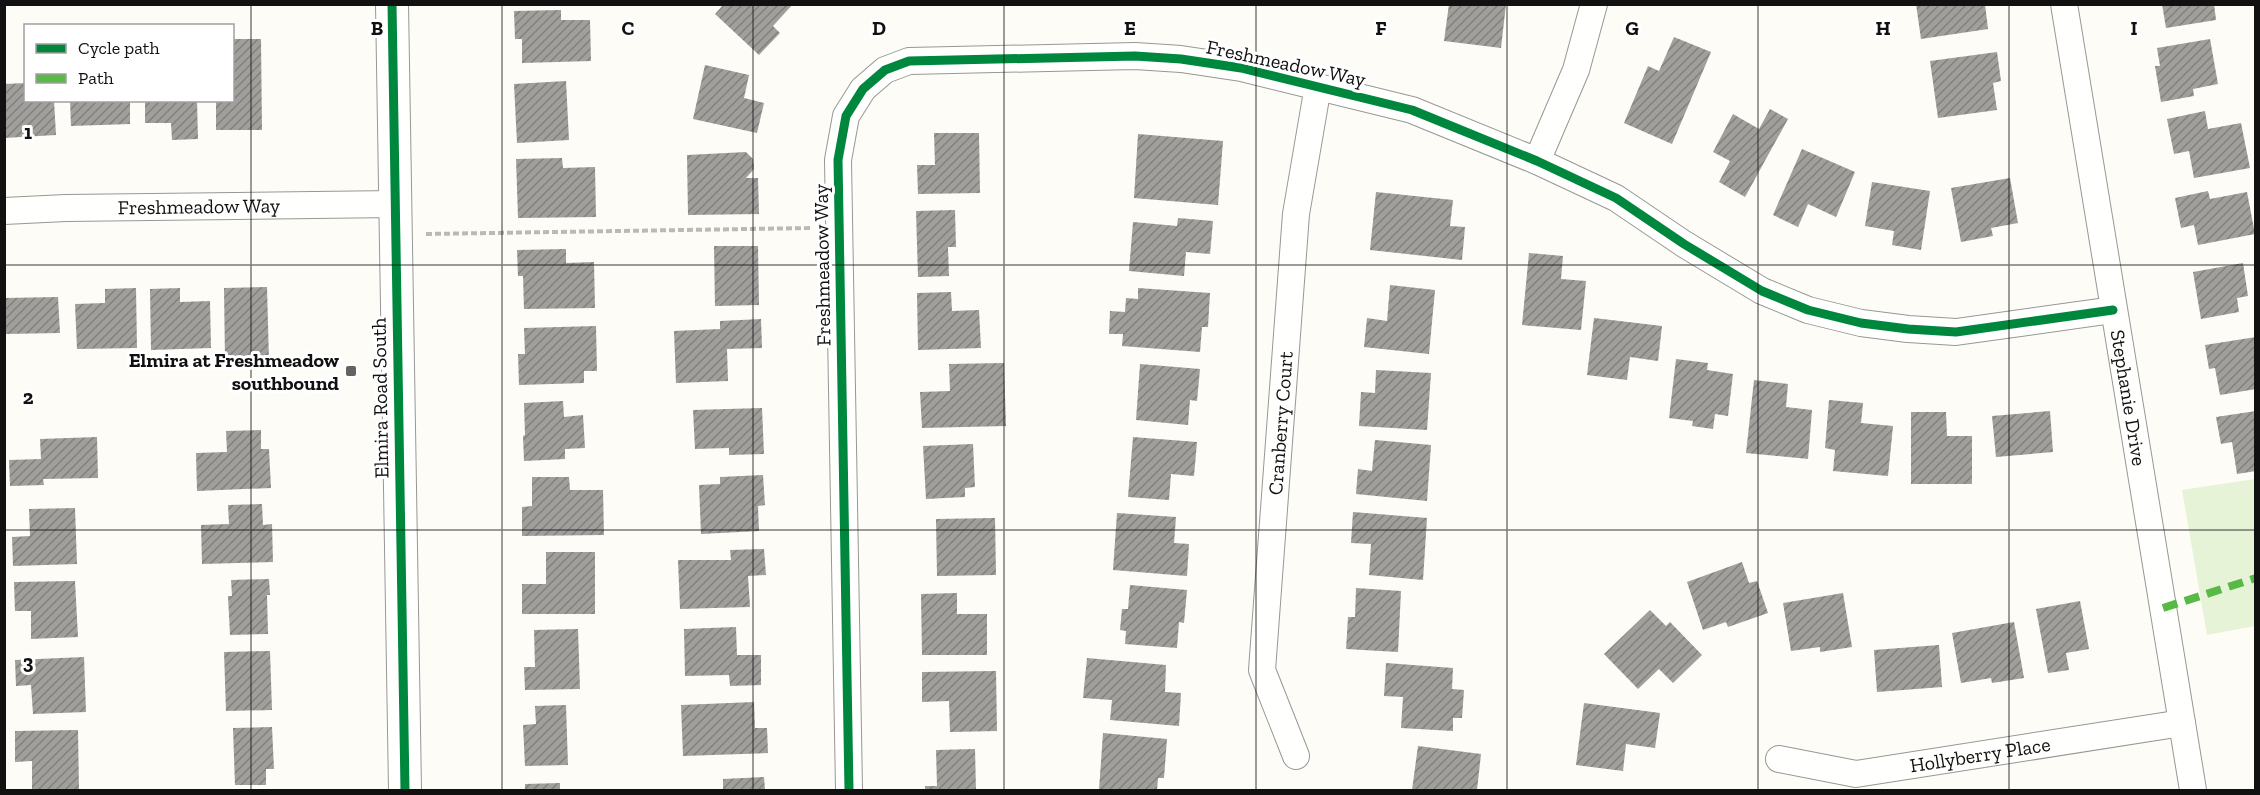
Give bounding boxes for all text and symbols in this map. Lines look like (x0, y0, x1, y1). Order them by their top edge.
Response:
text: B (371, 16, 383, 40)
text: C (622, 16, 635, 40)
text: D (872, 16, 886, 40)
text: E (1124, 16, 1136, 40)
text: F (1375, 16, 1387, 40)
text: G (1625, 16, 1639, 40)
text: H (1875, 16, 1891, 40)
text: I (2130, 16, 2138, 40)
legend (24, 24, 234, 102)
street label: Freshmeadow Way (1204, 34, 1369, 92)
text: Cycle path (78, 37, 160, 59)
text: Path (78, 67, 114, 89)
text: 1 (24, 120, 32, 144)
street label: Freshmeadow Way (809, 183, 835, 346)
street label: Freshmeadow Way (118, 193, 281, 219)
street label: Elmira Road South (367, 317, 393, 479)
street label: Stephanie Drive (2106, 328, 2152, 468)
place label: Elmira at Freshmeadow southbound (129, 348, 340, 395)
street label: Cranberry Court (1263, 350, 1298, 496)
marker: Elmira at Freshmeadow southbound (344, 364, 358, 378)
text: 2 (23, 385, 34, 409)
text: 3 (23, 650, 34, 674)
street label: Hollyberry Place (1908, 732, 2052, 777)

